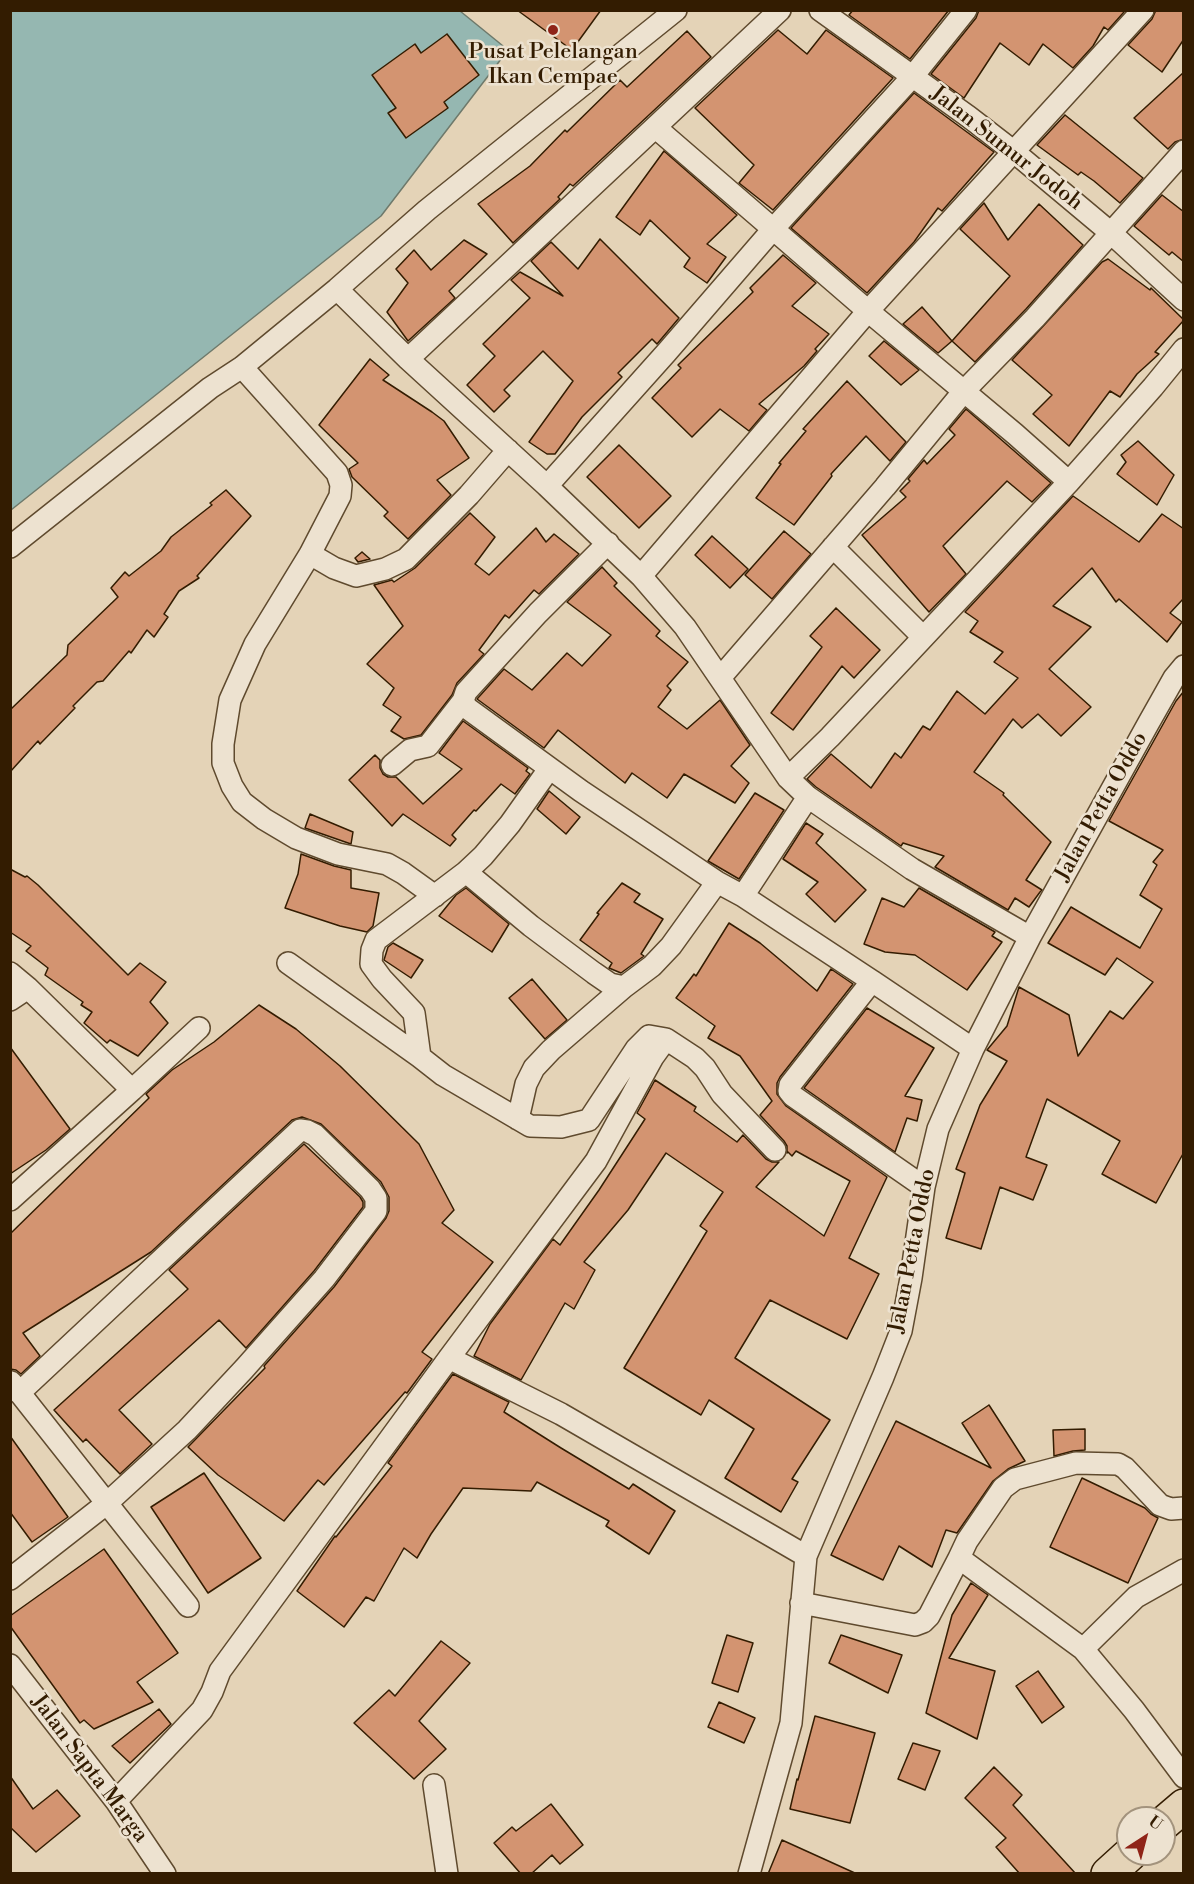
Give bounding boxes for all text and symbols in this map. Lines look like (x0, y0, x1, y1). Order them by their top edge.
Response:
marker: Pusat Pelelangan Ikan Cempae (546, 23, 560, 37)
place label: Pusat Pelelangan Ikan Cempae (468, 40, 638, 92)
street label: Jalan Sumur Jodoh (924, 81, 1088, 217)
street label: Jalan Petta Oddo (1050, 728, 1154, 886)
street label: Jalan Petta Oddo (884, 1167, 942, 1335)
street label: Jalan Sapta Marga (25, 1690, 153, 1848)
north arrow (1116, 1806, 1176, 1866)
text: U (1145, 1811, 1166, 1835)

